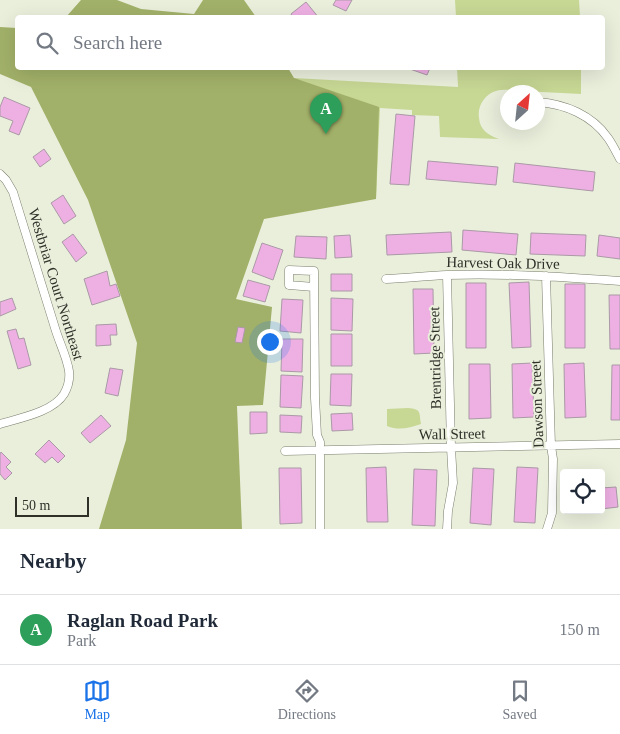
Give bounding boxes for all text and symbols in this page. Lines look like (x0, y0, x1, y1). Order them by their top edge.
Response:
search box (15, 15, 605, 70)
icon: search (33, 29, 61, 57)
text: Search here (73, 32, 162, 53)
north arrow (500, 85, 545, 130)
pin: A (310, 93, 342, 134)
street label: Westbriar Court Northeast (25, 206, 87, 363)
street label: Harvest Oak Drive (446, 254, 560, 272)
street label: Brentridge Street (426, 306, 444, 410)
your location (257, 329, 283, 355)
street label: Dawson Street (527, 359, 547, 448)
street label: Wall Street (419, 425, 486, 443)
map controls (560, 469, 605, 514)
button: locate (560, 469, 605, 514)
scale bar (15, 494, 89, 517)
text: 50 m (22, 498, 50, 513)
text: Nearby (20, 549, 87, 573)
text: Raglan Road Park (67, 610, 218, 631)
text: A (30, 621, 42, 638)
text: 150 m (560, 621, 600, 638)
text: Park (67, 632, 96, 649)
tab: Map (83, 677, 111, 723)
tab: Directions (278, 677, 336, 723)
tab: Saved (503, 677, 537, 723)

